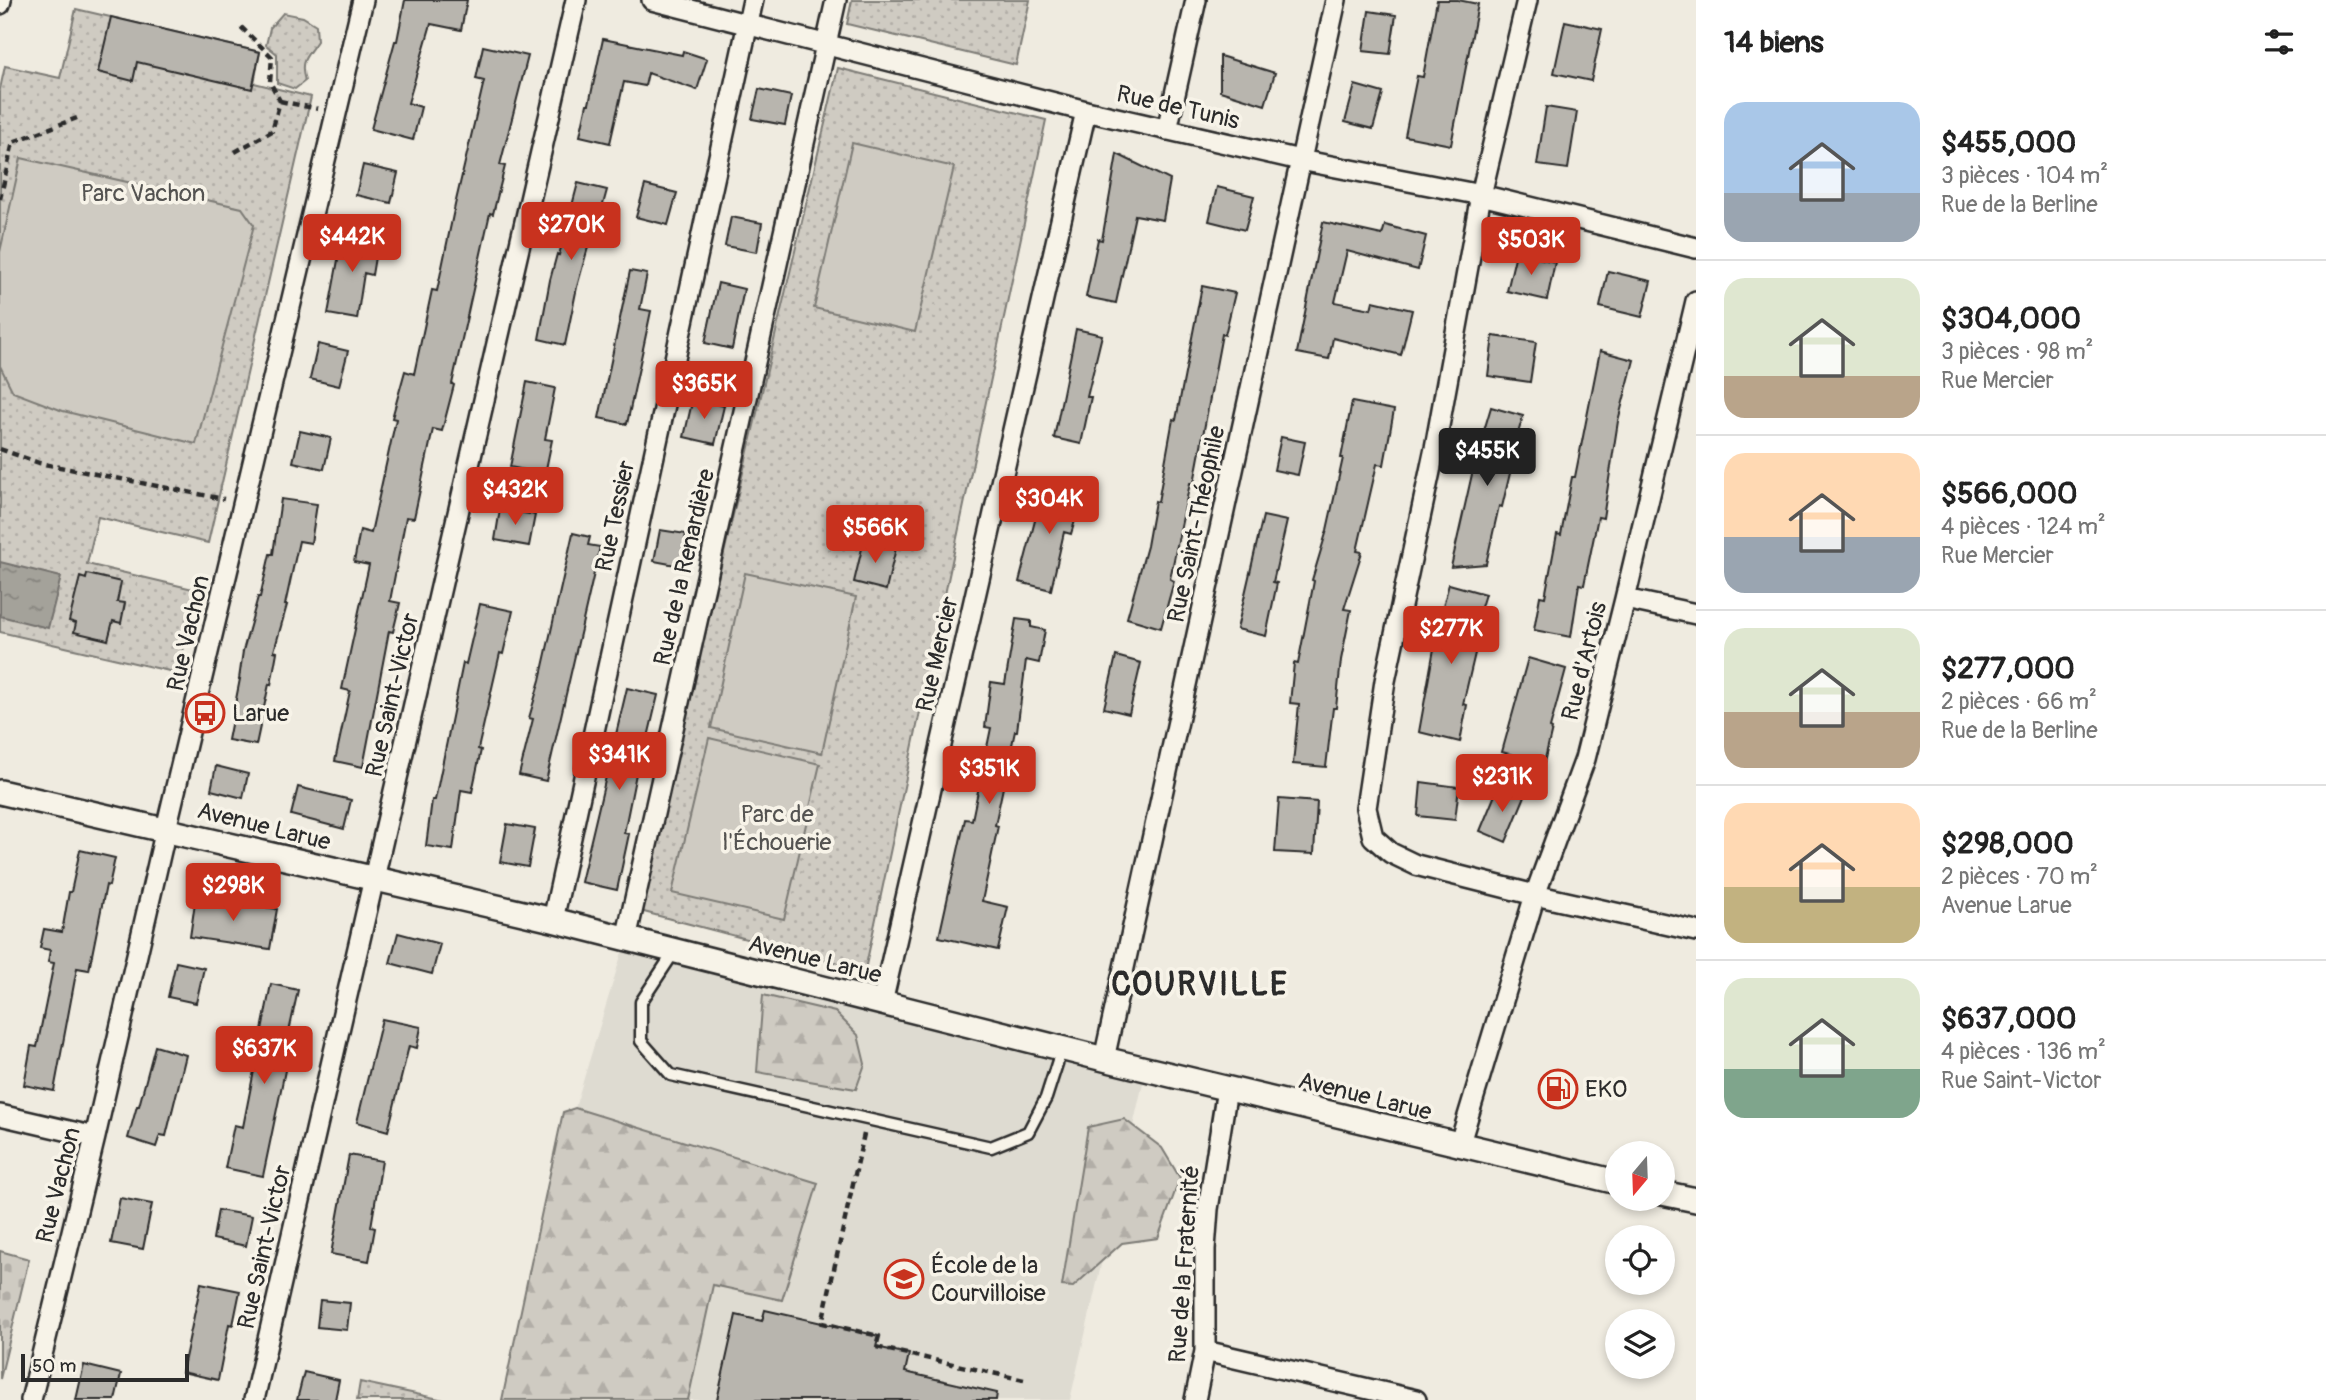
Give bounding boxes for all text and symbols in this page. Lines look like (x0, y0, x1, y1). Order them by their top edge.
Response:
icon: filters (2260, 23, 2298, 61)
text: 14 biens (1724, 24, 1824, 61)
street label: Rue de Tunis (1114, 79, 1242, 136)
text: $455,000 (1941, 124, 2076, 161)
icon: home (1780, 130, 1864, 214)
text: 3 pièces · 104 m² (1941, 161, 2108, 190)
park label: Parc Vachon (81, 179, 205, 208)
text: Rue de la Berline (1941, 190, 2097, 219)
pin: $270K (522, 202, 620, 262)
text: $270K (537, 210, 605, 239)
pin: $442K (303, 215, 401, 274)
pin: $503K (1482, 218, 1580, 277)
text: $442K (319, 222, 385, 251)
text: $503K (1497, 225, 1565, 254)
text: $304,000 (1941, 300, 2081, 337)
icon: home (1780, 306, 1864, 390)
text: 3 pièces · 98 m² (1941, 337, 2093, 366)
pin: $365K (655, 362, 753, 421)
text: Rue Mercier (1941, 366, 2054, 395)
text: $365K (671, 369, 737, 398)
street label: Rue Saint-Théophile (1161, 423, 1232, 625)
pin: $455K (1438, 428, 1536, 488)
text: $455K (1455, 436, 1519, 465)
street label: Rue Tessier (590, 457, 641, 574)
street label: Rue de la Renardière (648, 466, 721, 668)
pin: $432K (466, 468, 564, 527)
text: $432K (482, 475, 548, 504)
text: $566,000 (1941, 475, 2078, 512)
pin: $304K (1000, 476, 1098, 536)
icon: home (1780, 481, 1864, 565)
text: $304K (1015, 484, 1083, 513)
pin: $566K (826, 505, 924, 565)
text: 4 pièces · 124 m² (1941, 512, 2106, 541)
text: $566K (842, 513, 908, 542)
text: Rue Mercier (1941, 541, 2054, 570)
street label: Rue Vachon (161, 572, 216, 694)
street label: Rue Mercier (910, 593, 965, 715)
street label: Rue d'Artois (1556, 599, 1613, 723)
pin: $277K (1402, 606, 1500, 666)
street label: Rue Saint-Victor (360, 610, 426, 780)
text: $277K (1419, 614, 1483, 643)
text: $277,000 (1941, 650, 2075, 687)
icon: home (1780, 656, 1864, 740)
text: 2 pièces · 66 m² (1941, 687, 2097, 716)
bus stop icon: Larue (184, 692, 226, 734)
place label: Larue (232, 699, 289, 728)
text: Rue de la Berline (1941, 716, 2097, 745)
pin: $341K (570, 732, 668, 792)
text: $341K (588, 740, 650, 769)
pin: $351K (940, 746, 1038, 806)
text: $351K (959, 754, 1019, 783)
pin: $231K (1453, 754, 1551, 814)
text: $231K (1472, 762, 1532, 791)
street label: Avenue Larue (194, 796, 334, 857)
park label: Parc de l'Échouerie (723, 800, 832, 857)
text: $298,000 (1941, 825, 2074, 862)
icon: home (1780, 831, 1864, 915)
text: 2 pièces · 70 m² (1941, 862, 2098, 891)
pin: $298K (184, 864, 282, 923)
text: $298K (202, 871, 264, 900)
text: Avenue Larue (1941, 891, 2071, 920)
street label: Avenue Larue (745, 929, 885, 990)
district label: COURVILLE (1111, 965, 1289, 1005)
text: $637,000 (1941, 1000, 2076, 1037)
icon: home (1780, 1006, 1864, 1090)
pin: $637K (215, 1026, 313, 1086)
text: $637K (232, 1034, 296, 1063)
text: 4 pièces · 136 m² (1941, 1037, 2106, 1066)
street label: Avenue Larue (1295, 1066, 1435, 1127)
text: Rue Saint-Victor (1941, 1066, 2101, 1095)
fuel station icon: EKO (1537, 1068, 1579, 1110)
place label: EKO (1585, 1075, 1627, 1104)
street label: Rue Vachon (30, 1124, 87, 1246)
north arrow (1605, 1141, 1675, 1211)
map controls (1605, 1141, 1675, 1379)
street label: Rue Saint-Victor (232, 1162, 298, 1332)
street label: Rue de la Fraternité (1163, 1164, 1206, 1364)
button: locate (1605, 1225, 1675, 1295)
place label: École de la Courvilloise (931, 1251, 1046, 1308)
school or university icon: École de la Courvilloise (883, 1258, 925, 1300)
button: layers (1605, 1309, 1675, 1379)
scale bar (21, 1351, 189, 1383)
text: 50 m (32, 1354, 76, 1378)

